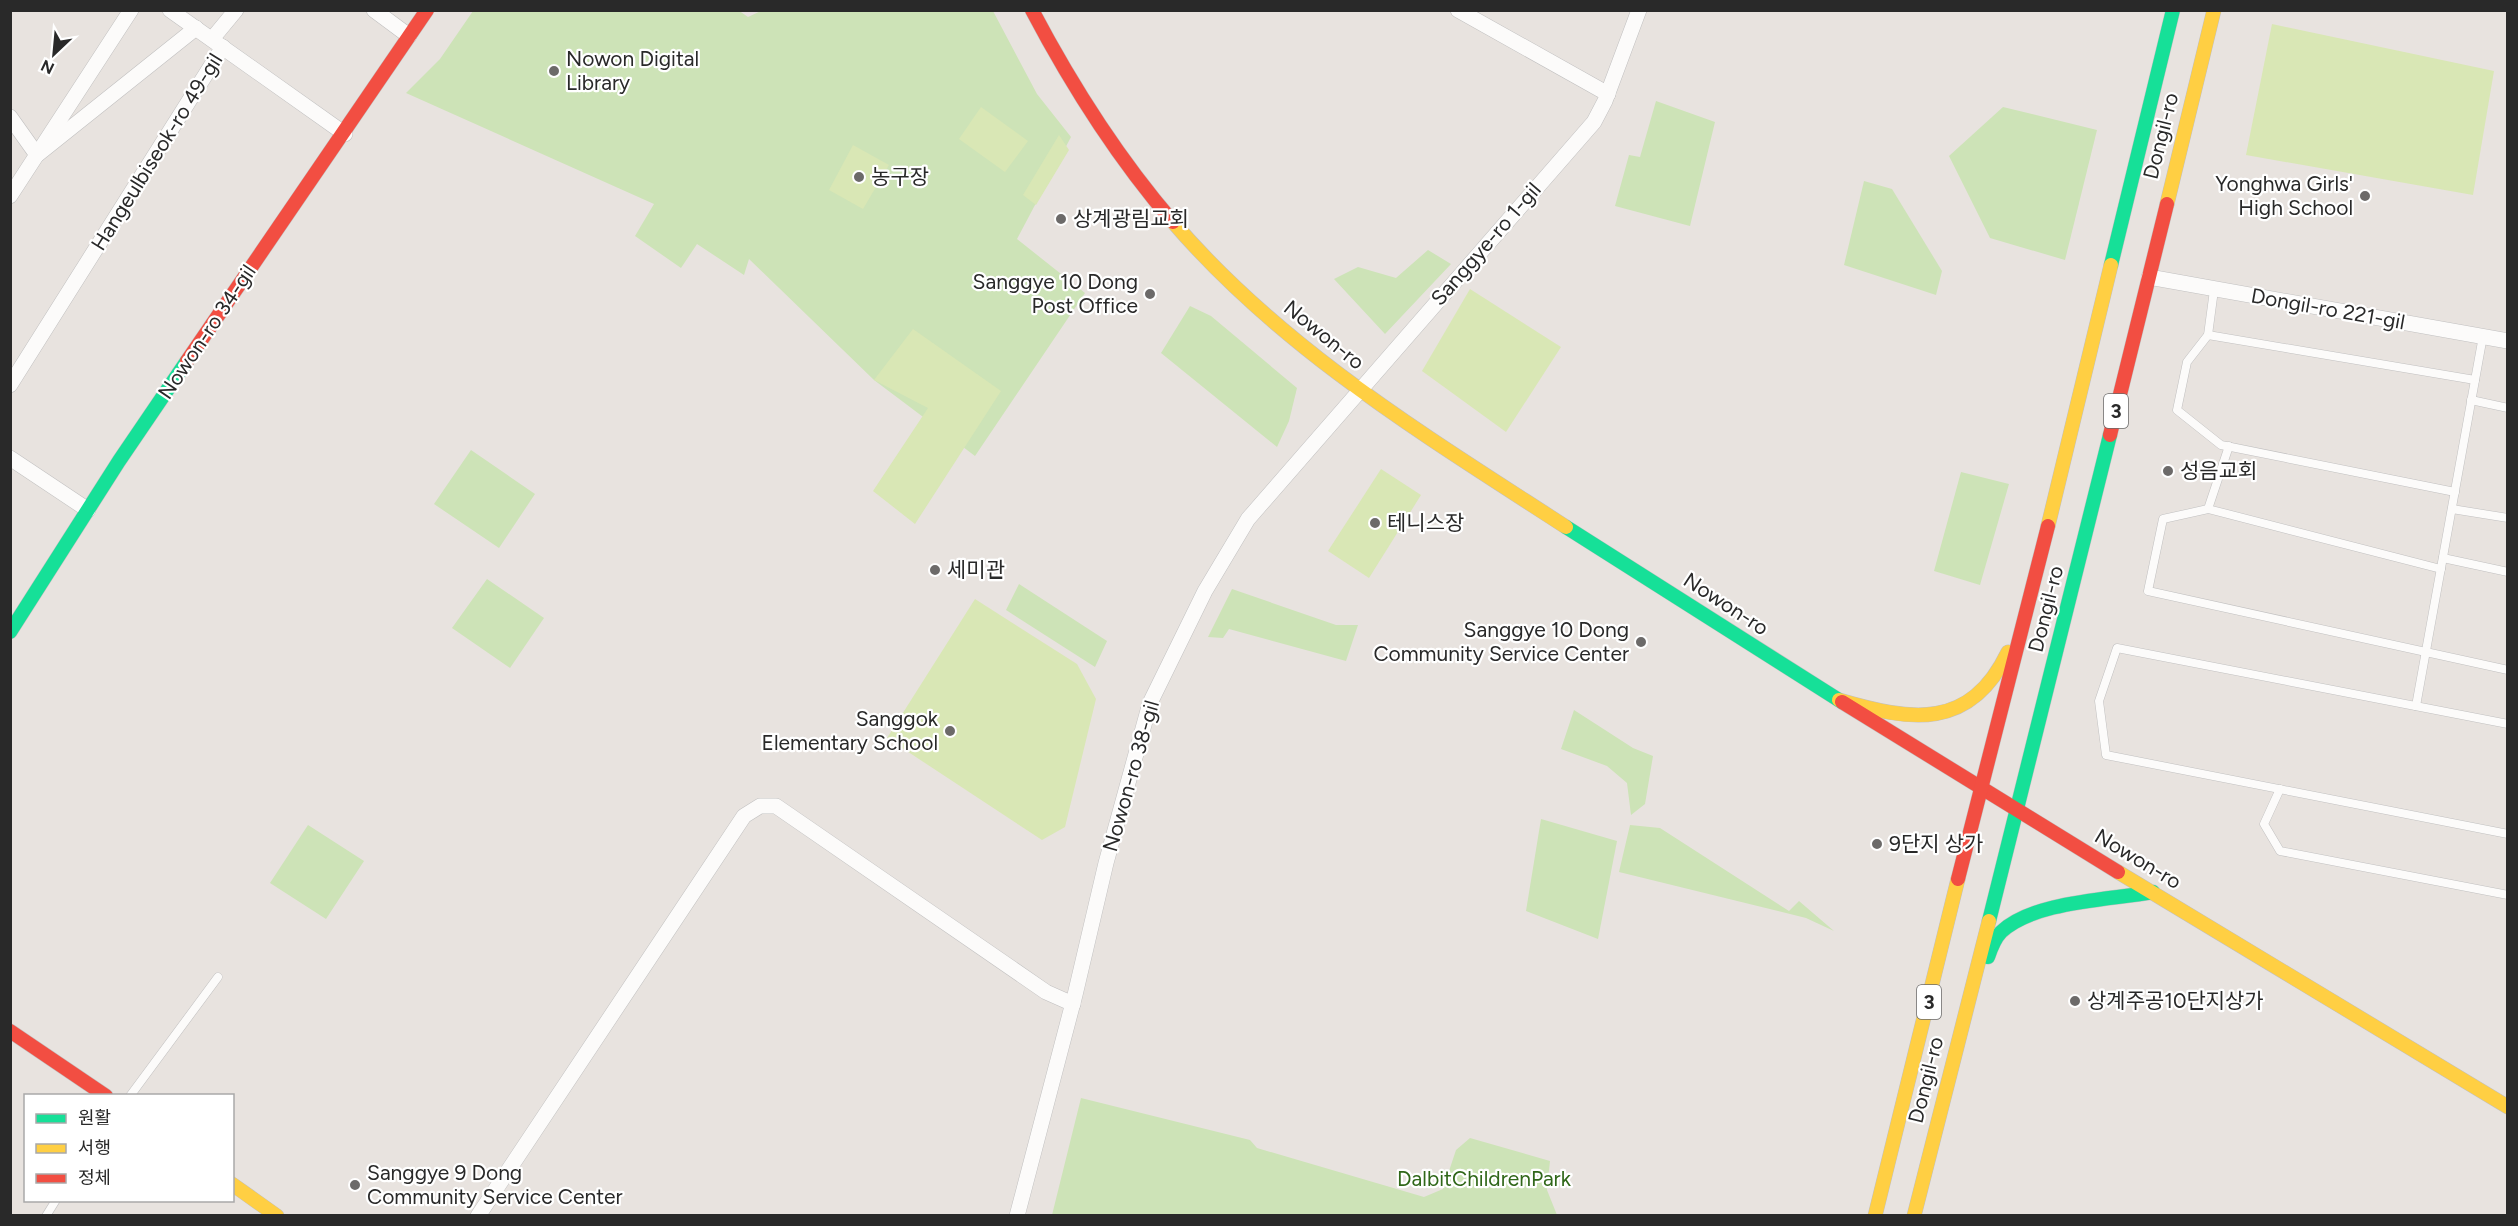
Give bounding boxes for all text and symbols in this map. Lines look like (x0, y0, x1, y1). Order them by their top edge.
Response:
north arrow (24, 24, 84, 84)
place label: Nowon Digital Library (566, 46, 699, 95)
street label: Hangeulbiseok-ro 49-gil (86, 48, 228, 255)
text: N (38, 56, 57, 78)
marker: Nowon Digital Library (547, 64, 561, 78)
street label: Dongil-ro (2138, 90, 2183, 182)
place label: 농구장 (871, 164, 929, 189)
marker: 농구장 (852, 170, 866, 184)
place label: Yonghwa Girls' High School (2215, 171, 2353, 220)
street label: Sanggye-ro 1-gil (1425, 177, 1546, 310)
marker: Yonghwa Girls' High School (2358, 189, 2372, 203)
place label: 상계광림교회 (1073, 206, 1189, 231)
marker: 상계광림교회 (1054, 212, 1068, 226)
street label: Nowon-ro 34-gil (152, 260, 261, 404)
place label: Sanggye 10 Dong Post Office (973, 269, 1138, 318)
street label: Dongil-ro 221-gil (2249, 283, 2407, 334)
marker: Sanggye 10 Dong Post Office (1143, 287, 1157, 301)
street label: Nowon-ro (1279, 295, 1370, 375)
road number: 3 (2104, 394, 2128, 428)
place label: 성음교회 (2180, 458, 2257, 483)
marker: 성음교회 (2161, 464, 2175, 478)
place label: 테니스장 (1387, 510, 1464, 535)
marker: 테니스장 (1368, 516, 1382, 530)
place label: 세미관 (947, 557, 1005, 582)
marker: 세미관 (928, 563, 942, 577)
street label: Dongil-ro (2023, 563, 2068, 655)
street label: Nowon-ro (1679, 567, 1773, 640)
place label: Sanggye 10 Dong Community Service Center (1373, 617, 1629, 666)
marker: Sanggye 10 Dong Community Service Center (1634, 635, 1648, 649)
street label: Nowon-ro 38-gil (1097, 697, 1164, 854)
place label: Sanggok Elementary School (762, 706, 939, 755)
marker: Sanggok Elementary School (943, 724, 957, 738)
street label: Nowon-ro (2091, 823, 2186, 894)
place label: 9단지 상가 (1889, 831, 1983, 856)
marker: 9단지 상가 (1870, 837, 1884, 851)
road number: 3 (1917, 985, 1941, 1019)
place label: 상계주공10단지상가 (2087, 988, 2264, 1013)
marker: 상계주공10단지상가 (2068, 994, 2082, 1008)
street label: Dongil-ro (1903, 1034, 1948, 1126)
legend (24, 1094, 234, 1202)
text: 원활 (78, 1107, 111, 1129)
text: 서행 (78, 1137, 111, 1159)
place label: Sanggye 9 Dong Community Service Center (367, 1160, 623, 1209)
park label: DalbitChildrenPark (1397, 1166, 1572, 1191)
text: 정체 (78, 1167, 111, 1189)
marker: Sanggye 9 Dong Community Service Center (348, 1178, 362, 1192)

